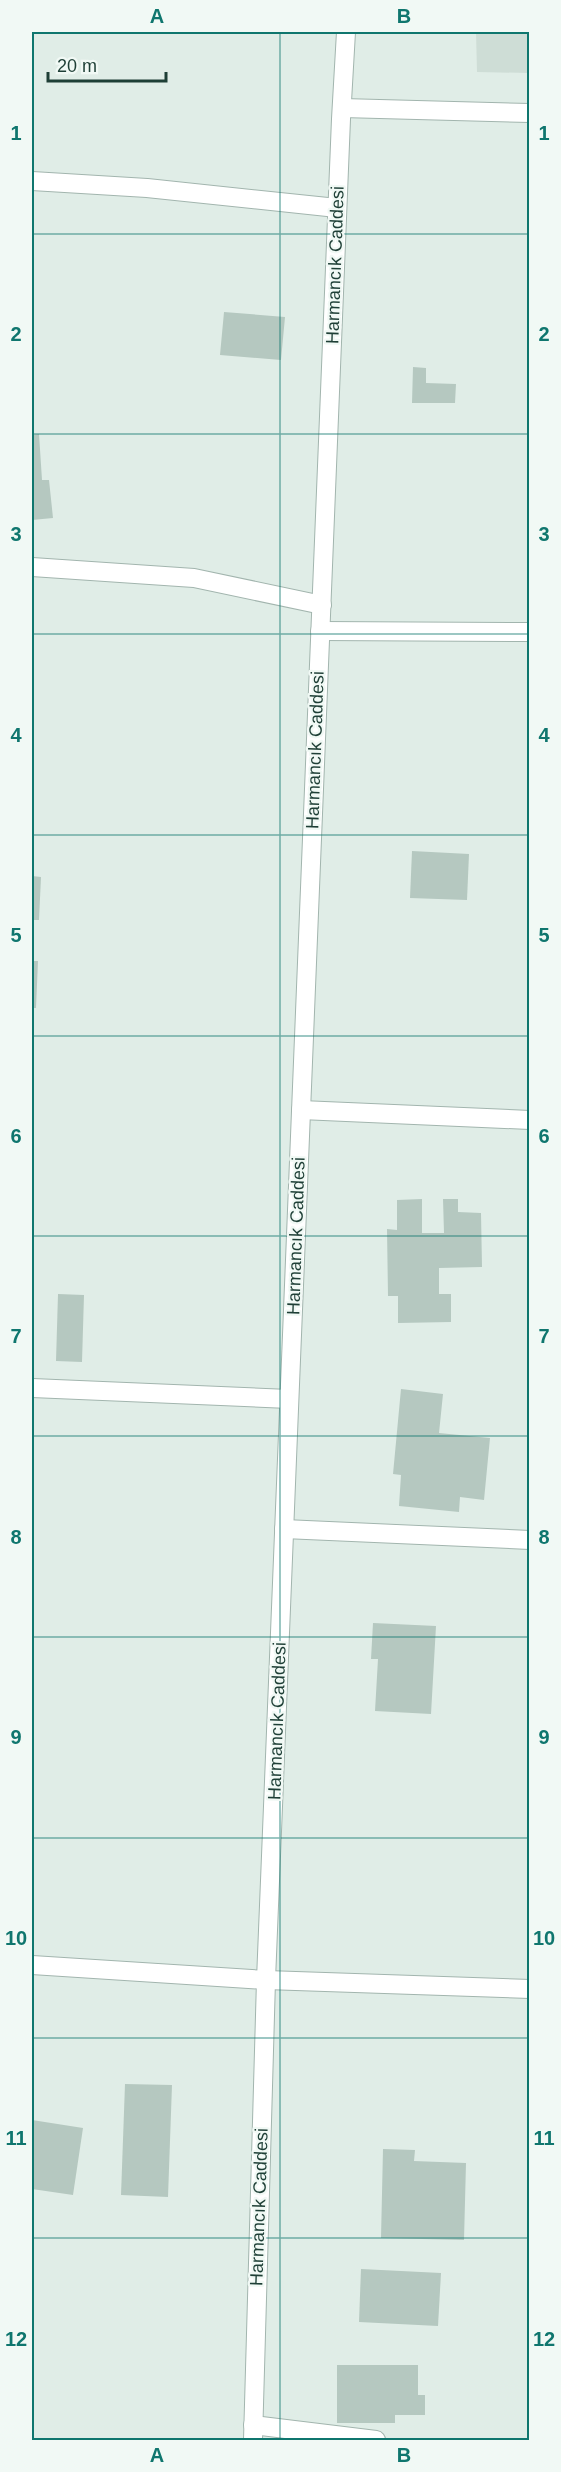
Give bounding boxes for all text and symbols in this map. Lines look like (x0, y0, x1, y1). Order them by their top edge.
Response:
text: A (150, 5, 164, 27)
text: B (397, 5, 411, 27)
scale bar (48, 45, 166, 83)
text: 20 m (57, 56, 97, 76)
text: 1 (10, 122, 22, 144)
text: 1 (538, 122, 550, 144)
street label: Harmancık Caddesi (322, 186, 348, 344)
text: 2 (10, 323, 22, 345)
text: 2 (538, 323, 550, 345)
text: 3 (10, 523, 22, 545)
text: 3 (538, 523, 550, 545)
street label: Harmancık Caddesi (302, 671, 328, 829)
text: 4 (10, 724, 22, 746)
text: 4 (538, 724, 550, 746)
text: 5 (10, 924, 22, 946)
text: 5 (538, 924, 550, 946)
text: 6 (10, 1125, 22, 1147)
text: 6 (538, 1125, 550, 1147)
street label: Harmancık Caddesi (283, 1157, 309, 1315)
text: 7 (10, 1325, 22, 1347)
text: 7 (538, 1325, 550, 1347)
text: 8 (10, 1526, 22, 1548)
text: 8 (538, 1526, 550, 1548)
street label: Harmancık Caddesi (264, 1642, 290, 1800)
text: 9 (10, 1726, 22, 1748)
text: 9 (538, 1726, 550, 1748)
text: 10 (5, 1927, 27, 1949)
text: 10 (533, 1927, 555, 1949)
text: 11 (5, 2127, 27, 2149)
text: 11 (533, 2127, 555, 2149)
street label: Harmancık Caddesi (246, 2128, 272, 2286)
text: 12 (5, 2328, 27, 2350)
text: 12 (533, 2328, 555, 2350)
text: A (150, 2444, 164, 2466)
text: B (397, 2444, 411, 2466)

